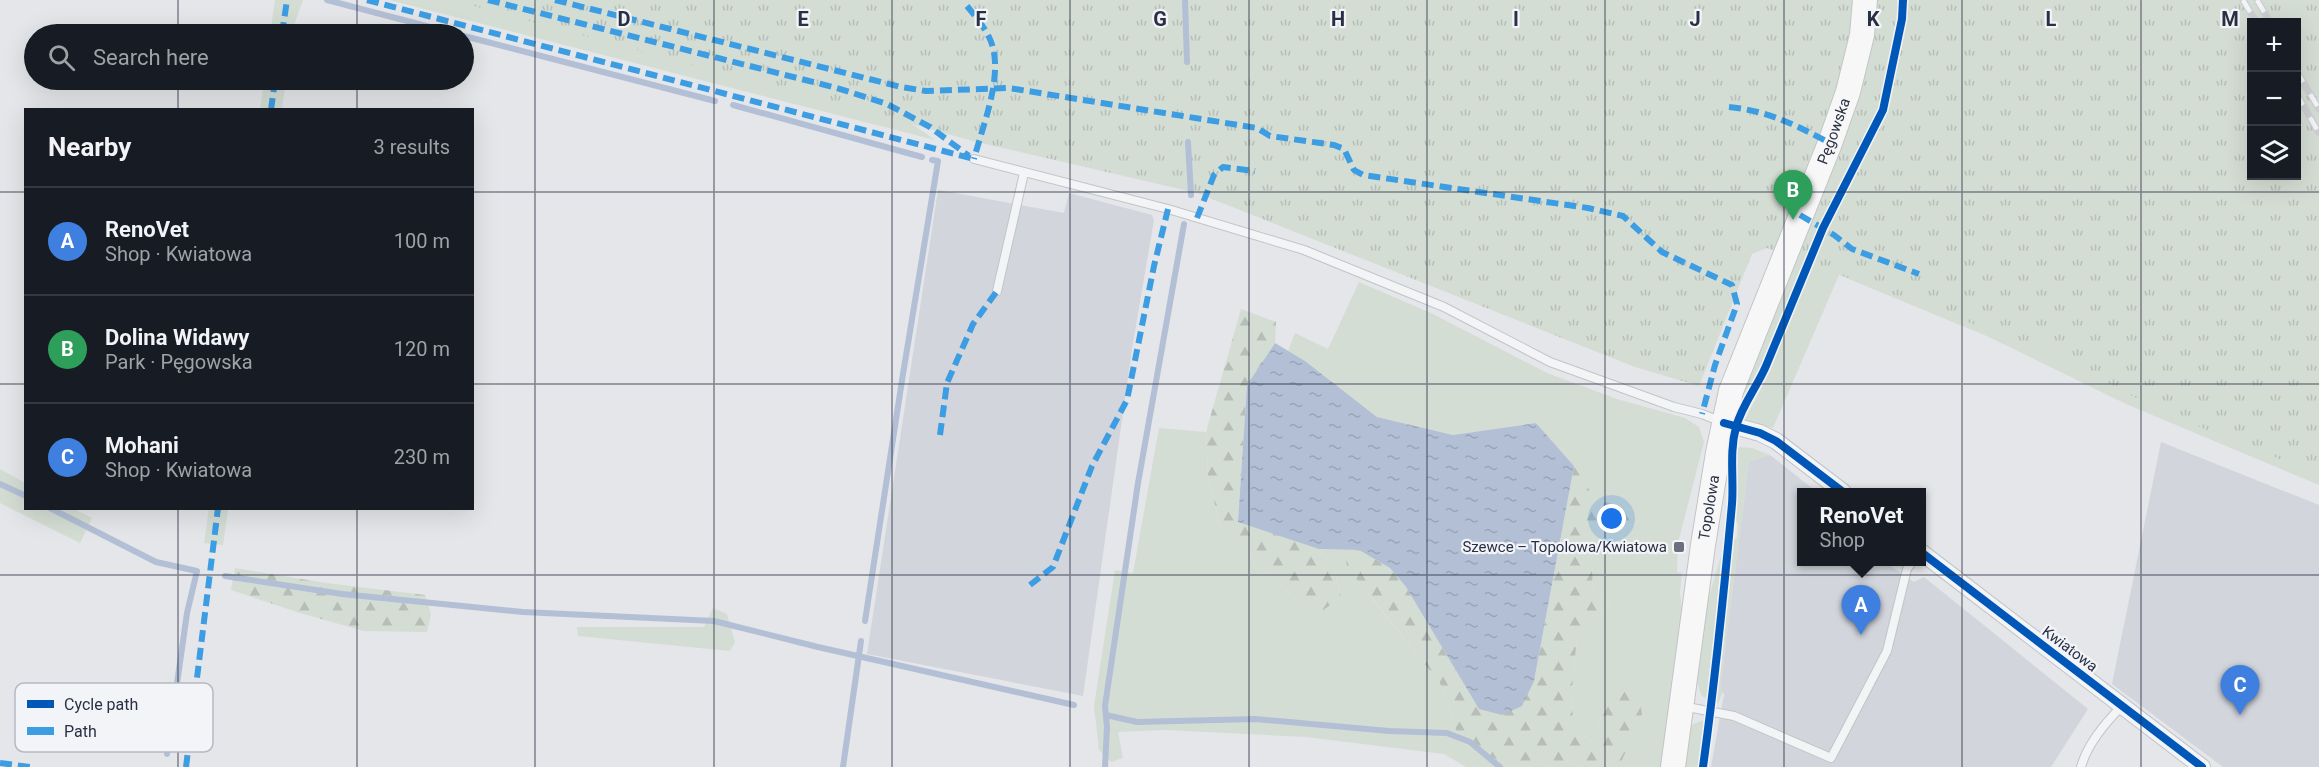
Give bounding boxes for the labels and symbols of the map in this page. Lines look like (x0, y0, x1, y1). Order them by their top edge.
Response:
text: D (618, 7, 631, 31)
text: E (797, 7, 809, 31)
text: F (976, 7, 987, 31)
text: G (1153, 7, 1167, 31)
text: H (1331, 7, 1345, 31)
text: I (1513, 7, 1519, 31)
text: J (1689, 7, 1701, 31)
text: K (1867, 7, 1880, 31)
text: L (2046, 7, 2057, 31)
text: M (2221, 7, 2239, 31)
street label: Pęgowska (1813, 96, 1854, 167)
pin: B (1774, 170, 1812, 220)
street label: Topolowa (1695, 474, 1723, 541)
your location (1597, 504, 1626, 533)
place label: Szewce – Topolowa/Kwiatowa (1462, 538, 1667, 556)
marker: Szewce – Topolowa/Kwiatowa (1672, 540, 1686, 554)
pin: A (1842, 586, 1880, 635)
street label: Kwiatowa (2039, 622, 2101, 676)
pin: C (2220, 666, 2260, 715)
legend (15, 683, 213, 752)
text: Cycle path (64, 695, 138, 714)
text: Path (64, 722, 97, 741)

